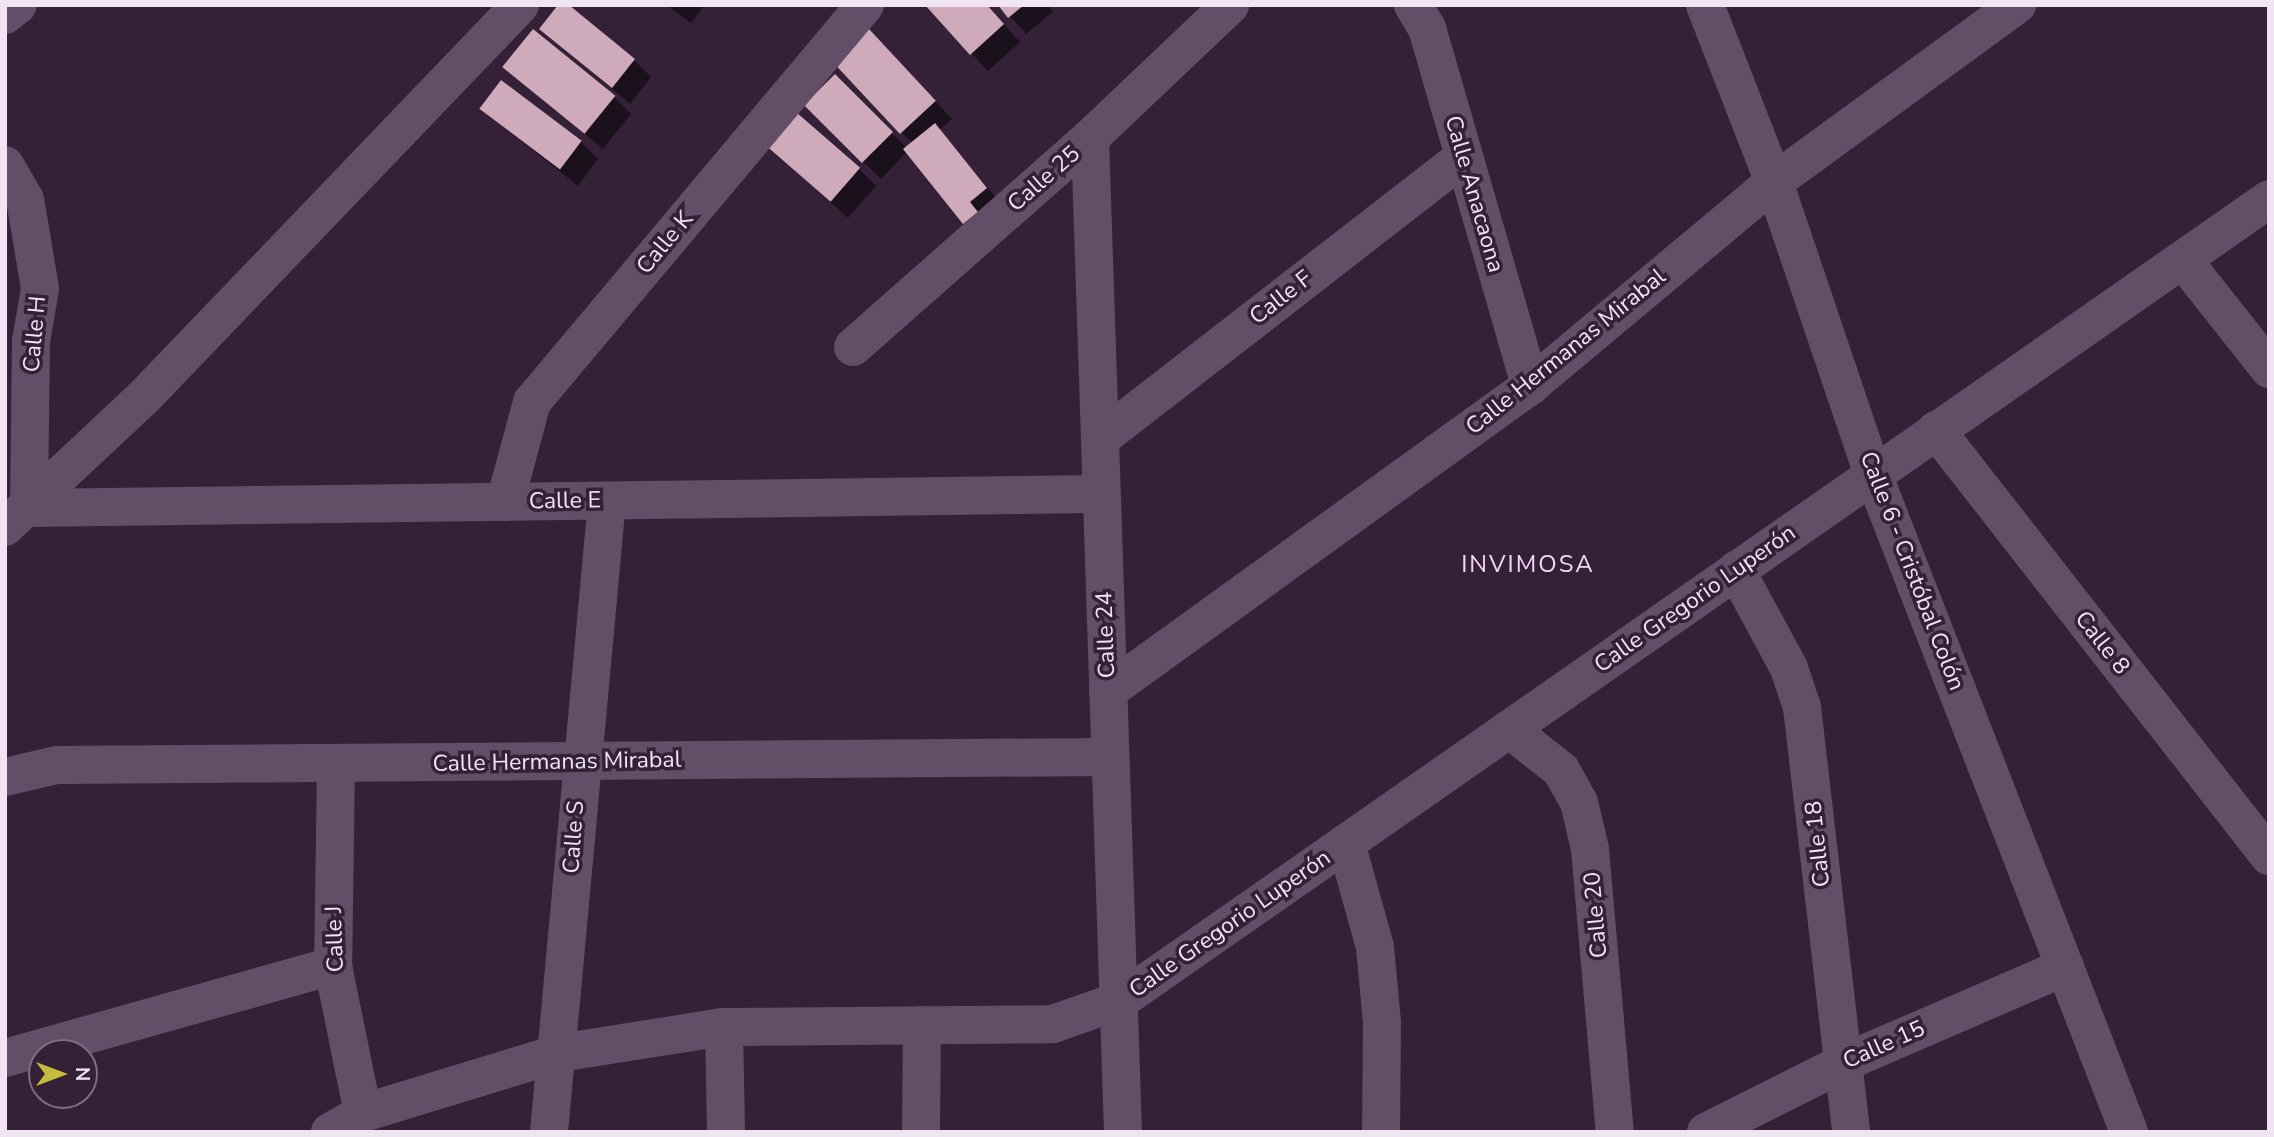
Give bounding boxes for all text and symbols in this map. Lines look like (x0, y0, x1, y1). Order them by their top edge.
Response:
street label: Calle Anacaona (1438, 112, 1510, 276)
street label: Calle 25 (1002, 140, 1086, 218)
street label: Calle K (631, 206, 699, 280)
street label: Calle Hermanas Mirabal (1461, 263, 1671, 441)
street label: Calle F (1244, 265, 1318, 331)
street label: Calle H (18, 295, 52, 373)
street label: Calle 6 - Cristóbal Colón (1854, 448, 1970, 694)
street label: Calle E (529, 487, 601, 515)
street label: Calle Gregorio Luperón (1589, 519, 1801, 679)
district label: INVIMOSA (1462, 551, 1594, 579)
street label: Calle 24 (1091, 591, 1121, 679)
street label: Calle 8 (2069, 606, 2135, 680)
street label: Calle Hermanas Mirabal (432, 746, 682, 778)
street label: Calle S (558, 800, 590, 874)
street label: Calle 18 (1800, 800, 1836, 888)
street label: Calle Gregorio Luperón (1124, 844, 1336, 1004)
street label: Calle 20 (1578, 871, 1614, 959)
street label: Calle J (320, 905, 350, 973)
street label: Calle 15 (1839, 1015, 1929, 1075)
north arrow (28, 1039, 98, 1109)
text: N (69, 1067, 95, 1081)

